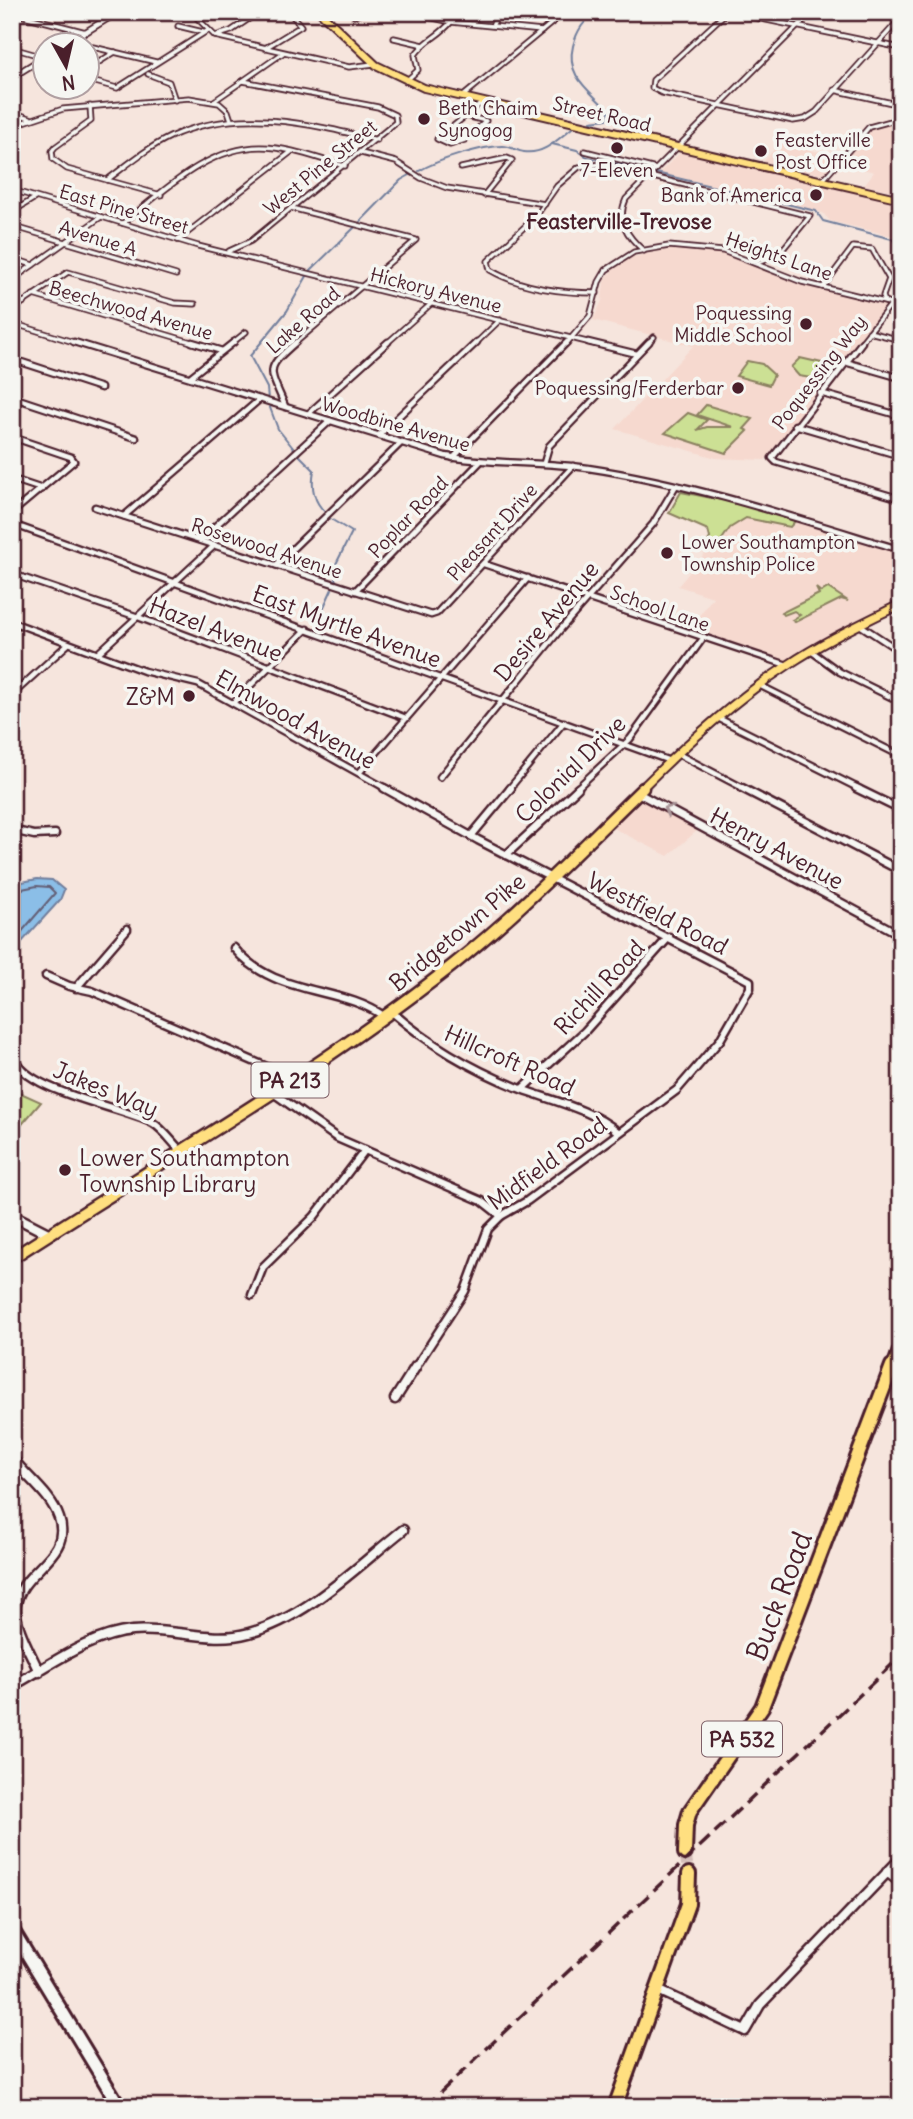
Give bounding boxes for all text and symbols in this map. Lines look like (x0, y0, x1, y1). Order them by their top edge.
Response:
north arrow (32, 32, 102, 102)
text: N (60, 70, 77, 96)
street label: Street Road (551, 91, 653, 137)
place label: Beth Chaim Synogog (438, 96, 538, 142)
marker: Beth Chaim Synogog (416, 111, 432, 127)
street label: West Pine Street (259, 114, 381, 220)
place label: Feasterville Post Office (775, 128, 871, 174)
marker: 7-Eleven (609, 140, 625, 156)
marker: Feasterville Post Office (753, 143, 769, 159)
place label: 7-Eleven (581, 158, 653, 182)
street label: East Pine Street (57, 179, 191, 239)
place label: Bank of America (661, 183, 802, 207)
marker: Bank of America (808, 187, 824, 203)
district label: Feasterville-Trevose (526, 208, 712, 235)
street label: Avenue A (56, 215, 140, 261)
street label: Heights Lane (722, 227, 836, 285)
street label: Hickory Avenue (368, 262, 504, 318)
street label: Beechwood Avenue (46, 275, 216, 345)
street label: Lake Road (261, 281, 345, 359)
place label: Poquessing Middle School (674, 301, 792, 347)
street label: Poquessing Way (767, 310, 871, 434)
marker: Poquessing Middle School (798, 316, 814, 332)
place label: Poquessing/Ferderbar (535, 376, 724, 400)
marker: Poquessing/Ferderbar (730, 380, 746, 396)
street label: Woodbine Avenue (319, 391, 473, 457)
street label: Poplar Road (363, 471, 453, 563)
street label: Pleasant Drive (442, 478, 542, 586)
street label: Rosewood Avenue (189, 512, 345, 584)
place label: Lower Southampton Township Police (681, 530, 855, 576)
marker: Lower Southampton Township Police (659, 545, 675, 561)
street label: Desire Avenue (487, 555, 605, 687)
street label: East Myrtle Avenue (249, 578, 445, 674)
street label: School Lane (607, 580, 713, 636)
street label: Hazel Avenue (145, 590, 287, 668)
street label: Elmwood Avenue (211, 663, 381, 775)
place label: Z&M (126, 682, 175, 711)
marker: Z&M (181, 688, 197, 704)
street label: Colonial Drive (509, 709, 631, 829)
street label: Henry Avenue (705, 801, 849, 895)
one-way arrow (663, 804, 676, 818)
street label: Westfield Road (583, 865, 733, 961)
street label: Bridgetown Pike (383, 867, 531, 997)
street label: Richill Road (548, 933, 650, 1041)
street label: Hillcroft Road (440, 1018, 580, 1102)
street label: Jakes Way (49, 1055, 163, 1123)
road number: PA 213 (252, 1062, 328, 1098)
street label: Midfield Road (482, 1110, 612, 1216)
place label: Lower Southampton Township Library (79, 1143, 290, 1198)
marker: Lower Southampton Township Library (57, 1162, 73, 1178)
street label: Buck Road (738, 1526, 820, 1666)
road number: PA 532 (702, 1722, 782, 1756)

